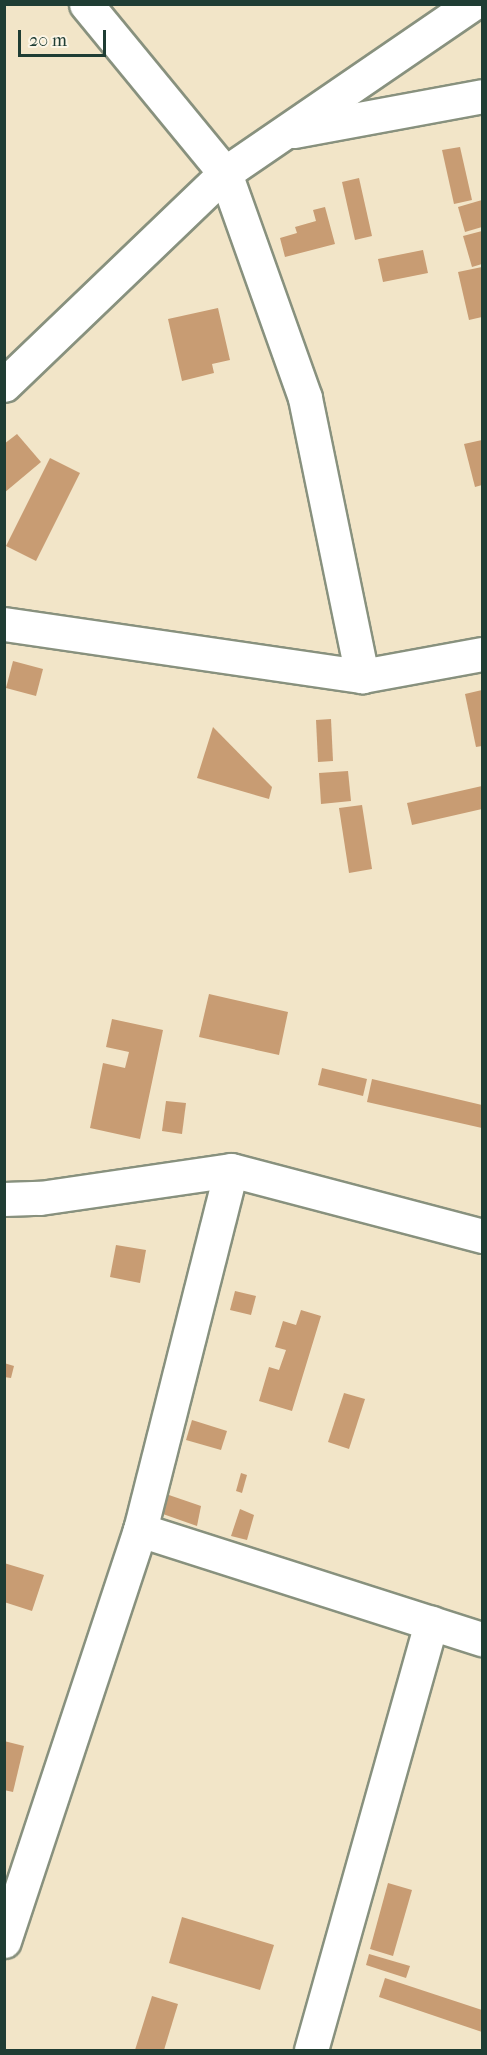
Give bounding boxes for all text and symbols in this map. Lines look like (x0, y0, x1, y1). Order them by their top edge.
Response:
scale bar (21, 18, 110, 56)
text: 20 m (29, 30, 67, 51)

